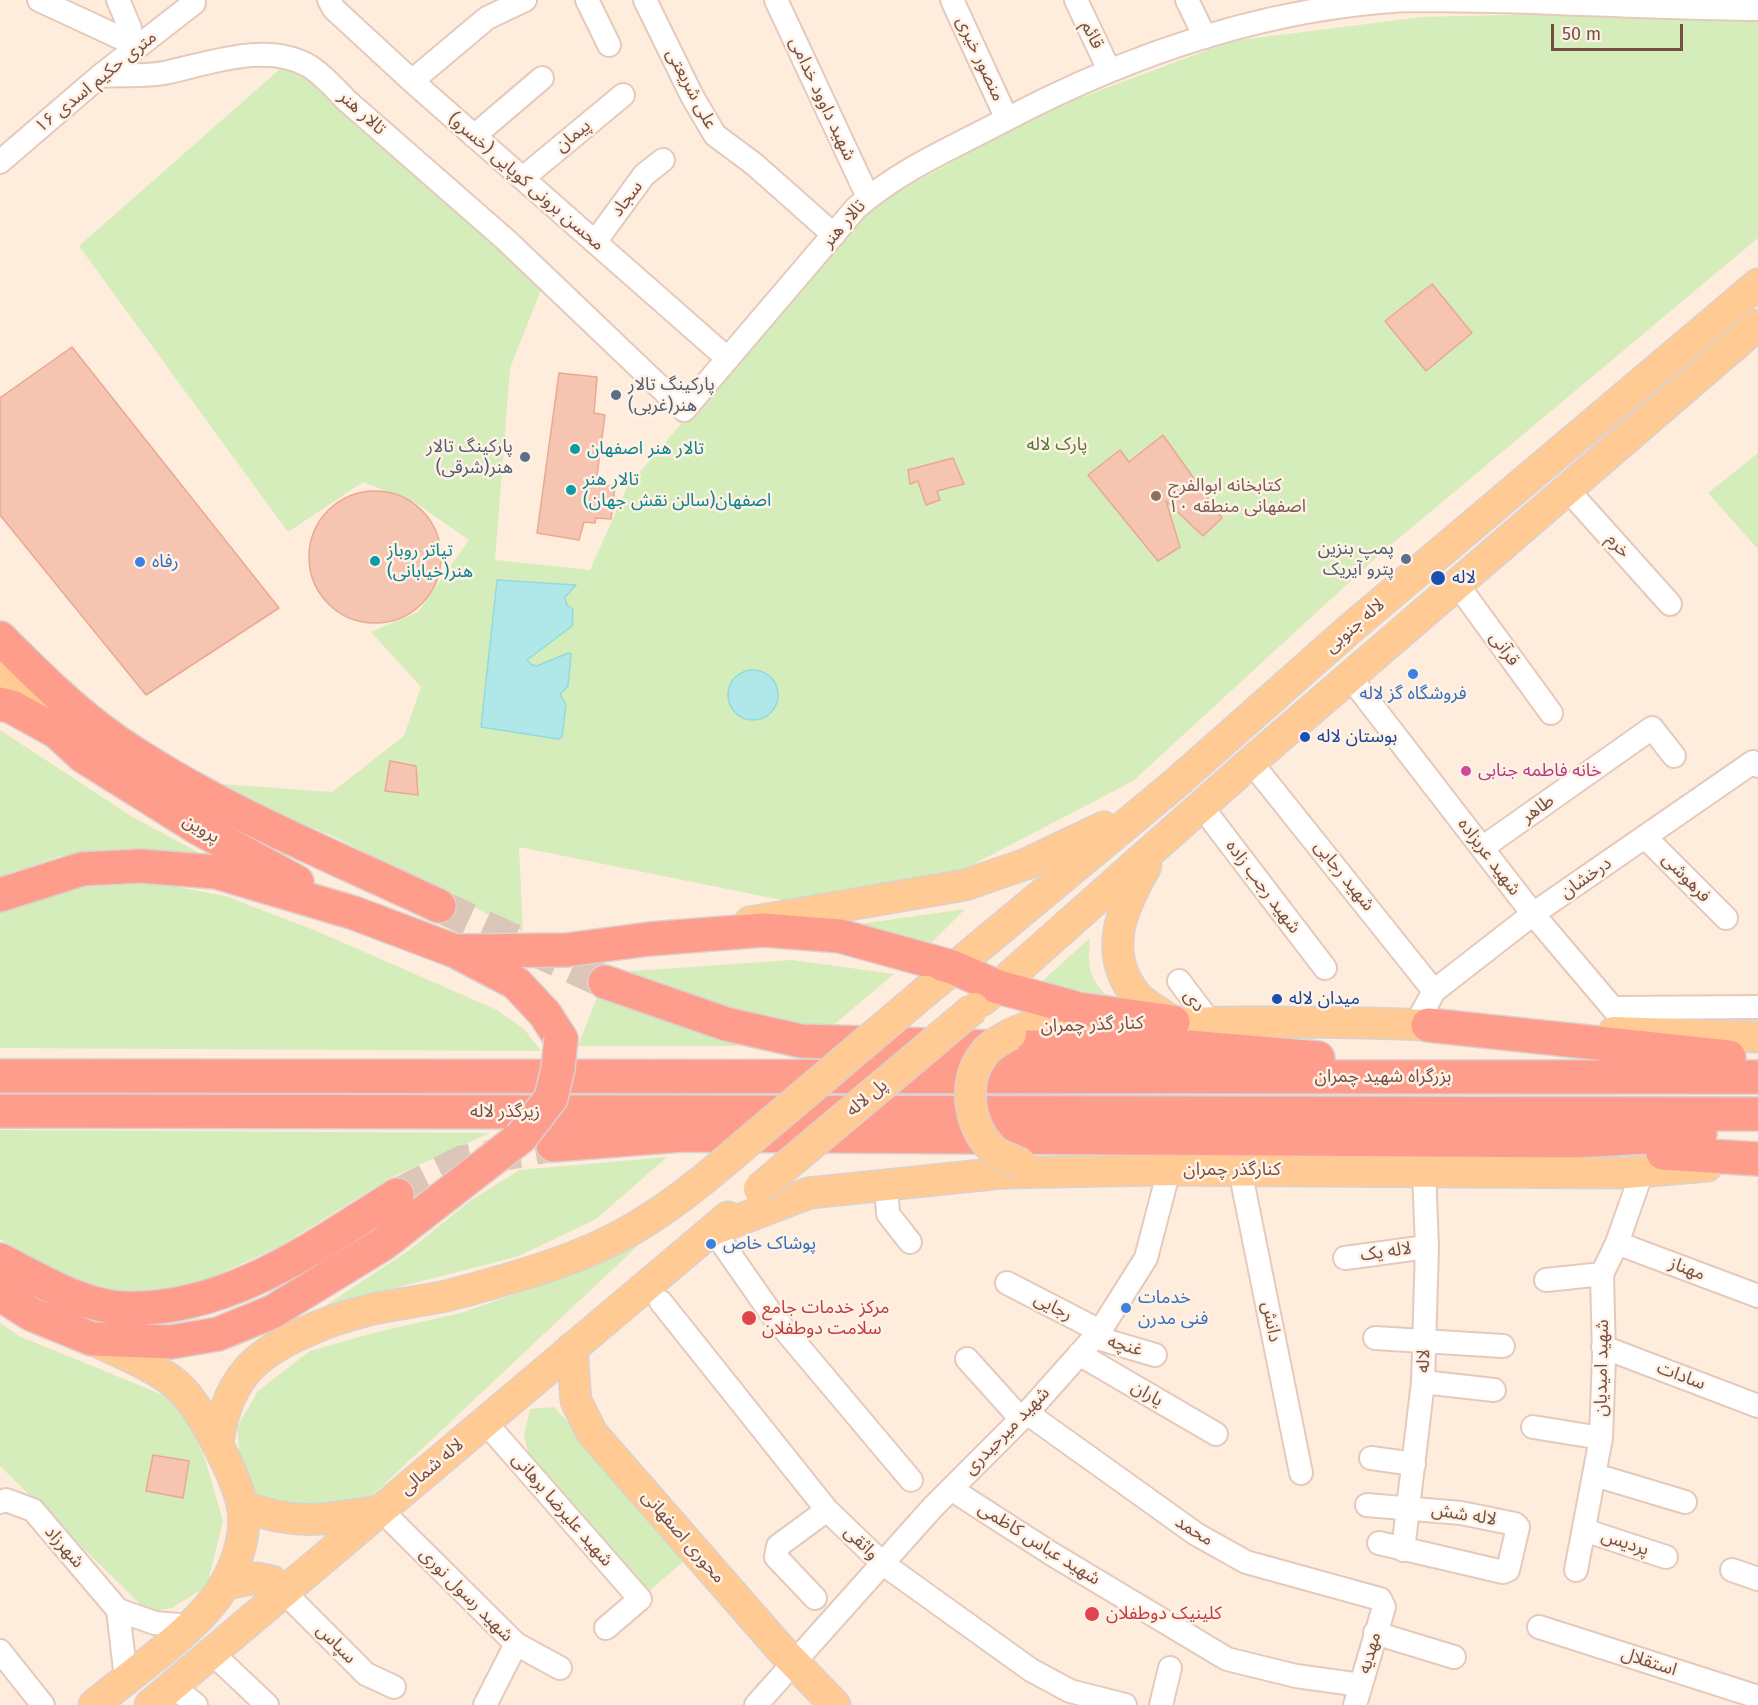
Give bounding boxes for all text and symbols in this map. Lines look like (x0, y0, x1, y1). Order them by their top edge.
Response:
scale bar (1554, 12, 1686, 50)
street label: منصور خیری (951, 13, 1009, 105)
street label: قائم (1076, 18, 1108, 52)
text: 50 m (1562, 23, 1601, 45)
street label: ۱۶ متری حکیم اسدی (31, 26, 161, 138)
street label: شهید داوود خدامی (784, 34, 860, 164)
street label: علی شریعتی (661, 45, 721, 133)
street label: تالار هنر (334, 86, 390, 140)
street label: محسن برونی کوپایی (خسرو) (444, 108, 608, 256)
street label: پیمان (551, 115, 595, 157)
street label: سجاد (607, 177, 647, 221)
street label: تالار هنر (817, 196, 871, 252)
place label: پارکینگ تالار هنر(غربی) (628, 374, 715, 416)
marker: پارکینگ تالار هنر(غربی) (609, 388, 623, 402)
park label: پارک لاله (1027, 434, 1087, 456)
place label: پارکینگ تالار هنر(شرقی) (426, 436, 513, 478)
place label: تالار هنر اصفهان (587, 438, 704, 460)
marker: تالار هنر اصفهان (568, 442, 582, 456)
marker: پارکینگ تالار هنر(شرقی) (518, 450, 532, 464)
place label: تالار هنر اصفهان(سالن نقش جهان) (583, 469, 771, 512)
place label: کتابخانه ابوالفرج اصفهانی منطقه ۱۰ (1168, 475, 1306, 518)
marker: تالار هنر اصفهان(سالن نقش جهان) (564, 483, 578, 497)
marker: کتابخانه ابوالفرج اصفهانی منطقه ۱۰ (1149, 489, 1163, 503)
street label: خرم (1601, 529, 1635, 563)
place label: پمپ بنزین پترو آیریک (1318, 538, 1394, 580)
place label: تیاتر روباز هنر(خیابانی) (387, 540, 473, 582)
place label: رفاه (152, 551, 179, 573)
marker: پمپ بنزین پترو آیریک (1399, 552, 1413, 566)
marker: تیاتر روباز هنر(خیابانی) (368, 554, 382, 568)
marker: رفاه (133, 555, 147, 569)
place label: لاله (1452, 567, 1476, 589)
marker: لاله (1429, 569, 1447, 587)
street label: لاله جنوبی (1321, 594, 1389, 658)
street label: قرآنی (1484, 628, 1524, 670)
marker: فروشگاه گز لاله (1406, 667, 1420, 681)
place label: فروشگاه گز لاله (1360, 683, 1466, 705)
place label: بوستان لاله (1317, 726, 1397, 748)
marker: بوستان لاله (1298, 730, 1312, 744)
place label: خانه فاطمه جنابی (1478, 760, 1602, 782)
marker: خانه فاطمه جنابی (1459, 764, 1473, 778)
street label: طاهر (1518, 790, 1558, 828)
street label: پروین (179, 810, 223, 848)
street label: شهید عربزاده (1453, 814, 1525, 900)
street label: شهید رجب زاده (1221, 836, 1305, 938)
street label: شهید رجایی (1309, 836, 1379, 916)
street label: فرهوشی (1657, 849, 1715, 907)
street label: درخشان (1556, 853, 1616, 903)
street label: دی (1179, 986, 1209, 1016)
place label: میدان لاله (1289, 988, 1360, 1010)
marker: میدان لاله (1270, 992, 1284, 1006)
street label: کنار گذر چمران (1040, 1012, 1144, 1038)
street label: بزرگراه شهید چمران (1315, 1066, 1451, 1088)
street label: پل لاله (842, 1075, 892, 1121)
street label: زیرگذر لاله (470, 1101, 540, 1123)
street label: کنارگذر چمران (1183, 1159, 1281, 1181)
place label: پوشاک خاص (723, 1233, 816, 1255)
marker: پوشاک خاص (704, 1237, 718, 1251)
street label: لاله یک (1359, 1238, 1413, 1266)
street label: مهناز (1666, 1252, 1708, 1286)
place label: خدمات فنی مدرن (1138, 1287, 1208, 1330)
street label: رجایی (1030, 1288, 1076, 1326)
place label: مرکز خدمات جامع سلامت دوطفلان (762, 1297, 890, 1340)
street label: دانش (1257, 1300, 1285, 1344)
marker: خدمات فنی مدرن (1119, 1301, 1133, 1315)
marker: مرکز خدمات جامع سلامت دوطفلان (740, 1309, 758, 1327)
street label: شهید امیدیان (1590, 1319, 1614, 1417)
street label: غنچه (1105, 1331, 1145, 1361)
street label: لاله (1413, 1349, 1435, 1373)
street label: سادات (1654, 1357, 1708, 1395)
street label: یاران (1127, 1376, 1167, 1412)
street label: شهید میرحیدری (960, 1382, 1054, 1480)
street label: لاله شمالی (396, 1434, 468, 1500)
street label: شهید علیرضا برهانی (507, 1449, 617, 1571)
street label: محوری اصفهانی (637, 1486, 729, 1588)
street label: شهید عباس کاظمی (974, 1498, 1104, 1590)
street label: لاله شش (1430, 1499, 1498, 1531)
street label: محمد (1171, 1511, 1217, 1551)
street label: شهرزاد (40, 1521, 88, 1573)
street label: واثقی (839, 1521, 883, 1565)
street label: پردیس (1598, 1525, 1652, 1561)
street label: شهید رسول نوری (415, 1544, 517, 1646)
place label: کلینیک دوطفلان (1106, 1603, 1222, 1625)
marker: کلینیک دوطفلان (1083, 1605, 1101, 1623)
street label: سپاس (311, 1619, 361, 1669)
street label: مهدیه (1354, 1630, 1386, 1676)
street label: استقلال (1618, 1643, 1680, 1681)

